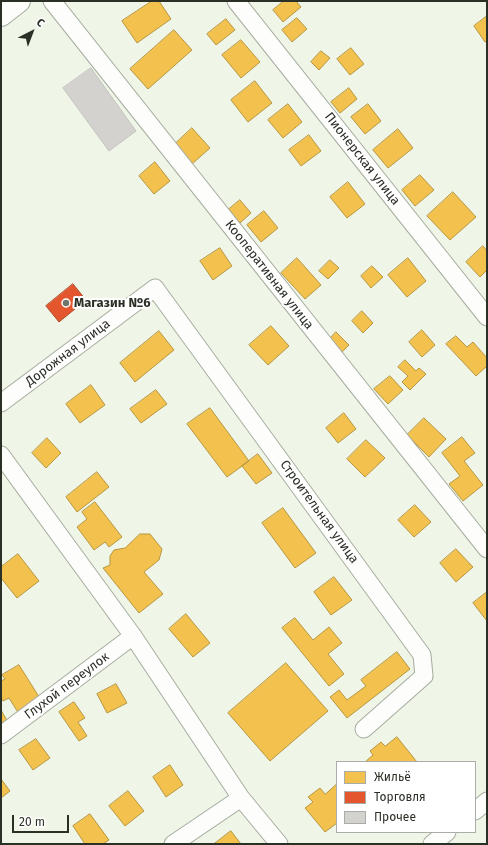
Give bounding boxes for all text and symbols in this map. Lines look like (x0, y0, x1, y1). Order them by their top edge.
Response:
north arrow (12, 12, 52, 52)
text: С (34, 16, 47, 30)
street label: Пионерская улица (321, 110, 403, 208)
street label: Кооперативная улица (221, 217, 317, 333)
place label: Магазин №6 (74, 295, 150, 311)
marker: Магазин №6 (61, 298, 71, 308)
street label: Дорожная улица (23, 316, 113, 390)
street label: Строительная улица (276, 457, 362, 567)
street label: Глухой переулок (22, 649, 112, 723)
legend (336, 761, 476, 833)
text: Жильё (374, 770, 411, 784)
text: Торговля (374, 790, 426, 804)
scale bar (14, 807, 71, 833)
text: Прочее (374, 810, 416, 824)
text: 20 m (19, 815, 45, 829)

